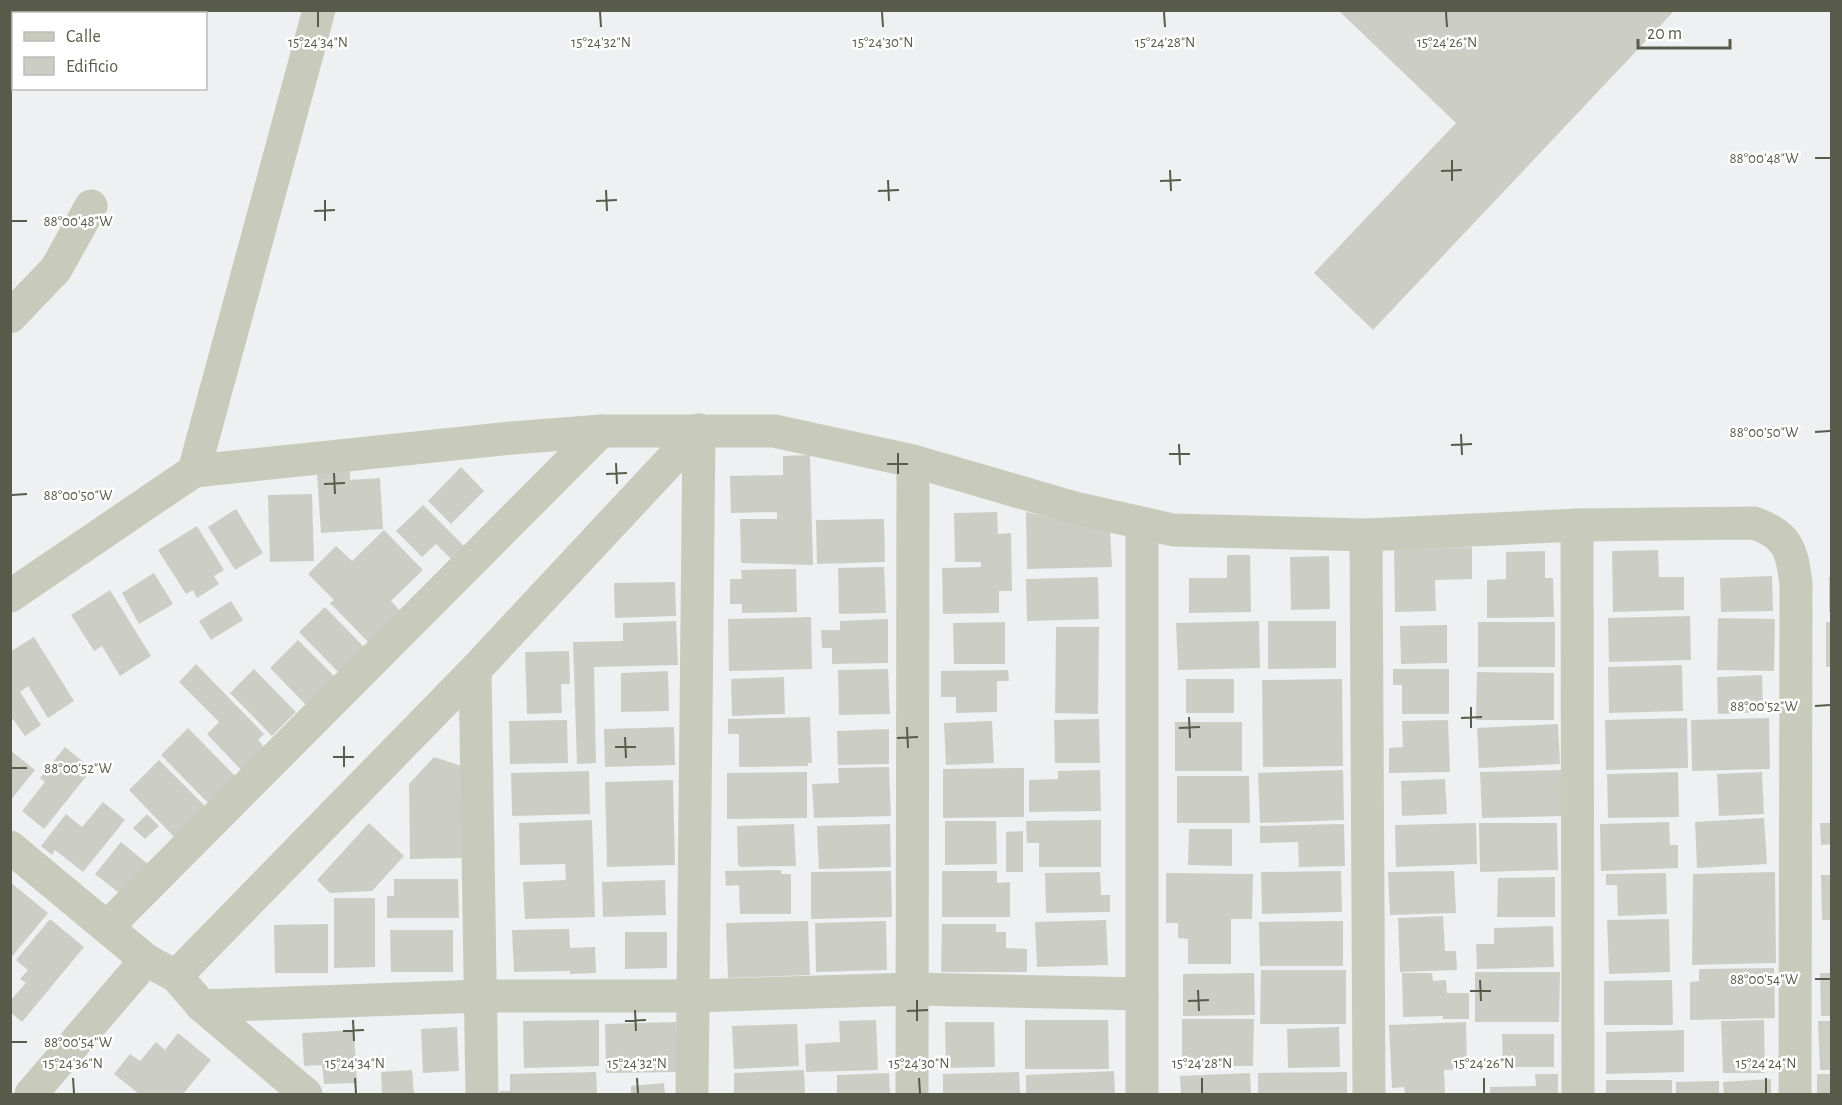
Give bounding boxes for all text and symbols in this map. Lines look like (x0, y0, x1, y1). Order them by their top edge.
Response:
legend (12, 12, 207, 90)
scale bar (1638, 12, 1730, 50)
text: 20 m (1647, 25, 1682, 43)
text: Calle (66, 28, 101, 46)
text: 15°24'34"N (288, 35, 348, 50)
text: 15°24'32"N (571, 35, 631, 50)
text: 15°24'30"N (853, 35, 913, 50)
text: 15°24'28"N (1135, 35, 1195, 50)
text: 15°24'26"N (1417, 35, 1477, 50)
text: Edificio (66, 58, 118, 76)
text: 88°00'48"W (1729, 151, 1799, 166)
text: 88°00'48"W (43, 214, 113, 229)
text: 88°00'50"W (1730, 425, 1799, 440)
text: 88°00'50"W (44, 488, 113, 503)
text: 88°00'52"W (1730, 699, 1799, 714)
text: 88°00'52"W (44, 761, 113, 776)
text: 88°00'54"W (1730, 972, 1799, 987)
text: 88°00'54"W (44, 1035, 113, 1050)
text: 15°24'36"N (43, 1056, 103, 1071)
text: 15°24'34"N (325, 1056, 385, 1071)
text: 15°24'32"N (607, 1056, 667, 1071)
text: 15°24'30"N (889, 1056, 949, 1071)
text: 15°24'28"N (1172, 1056, 1232, 1071)
text: 15°24'26"N (1454, 1056, 1514, 1071)
text: 15°24'24"N (1736, 1056, 1796, 1071)

